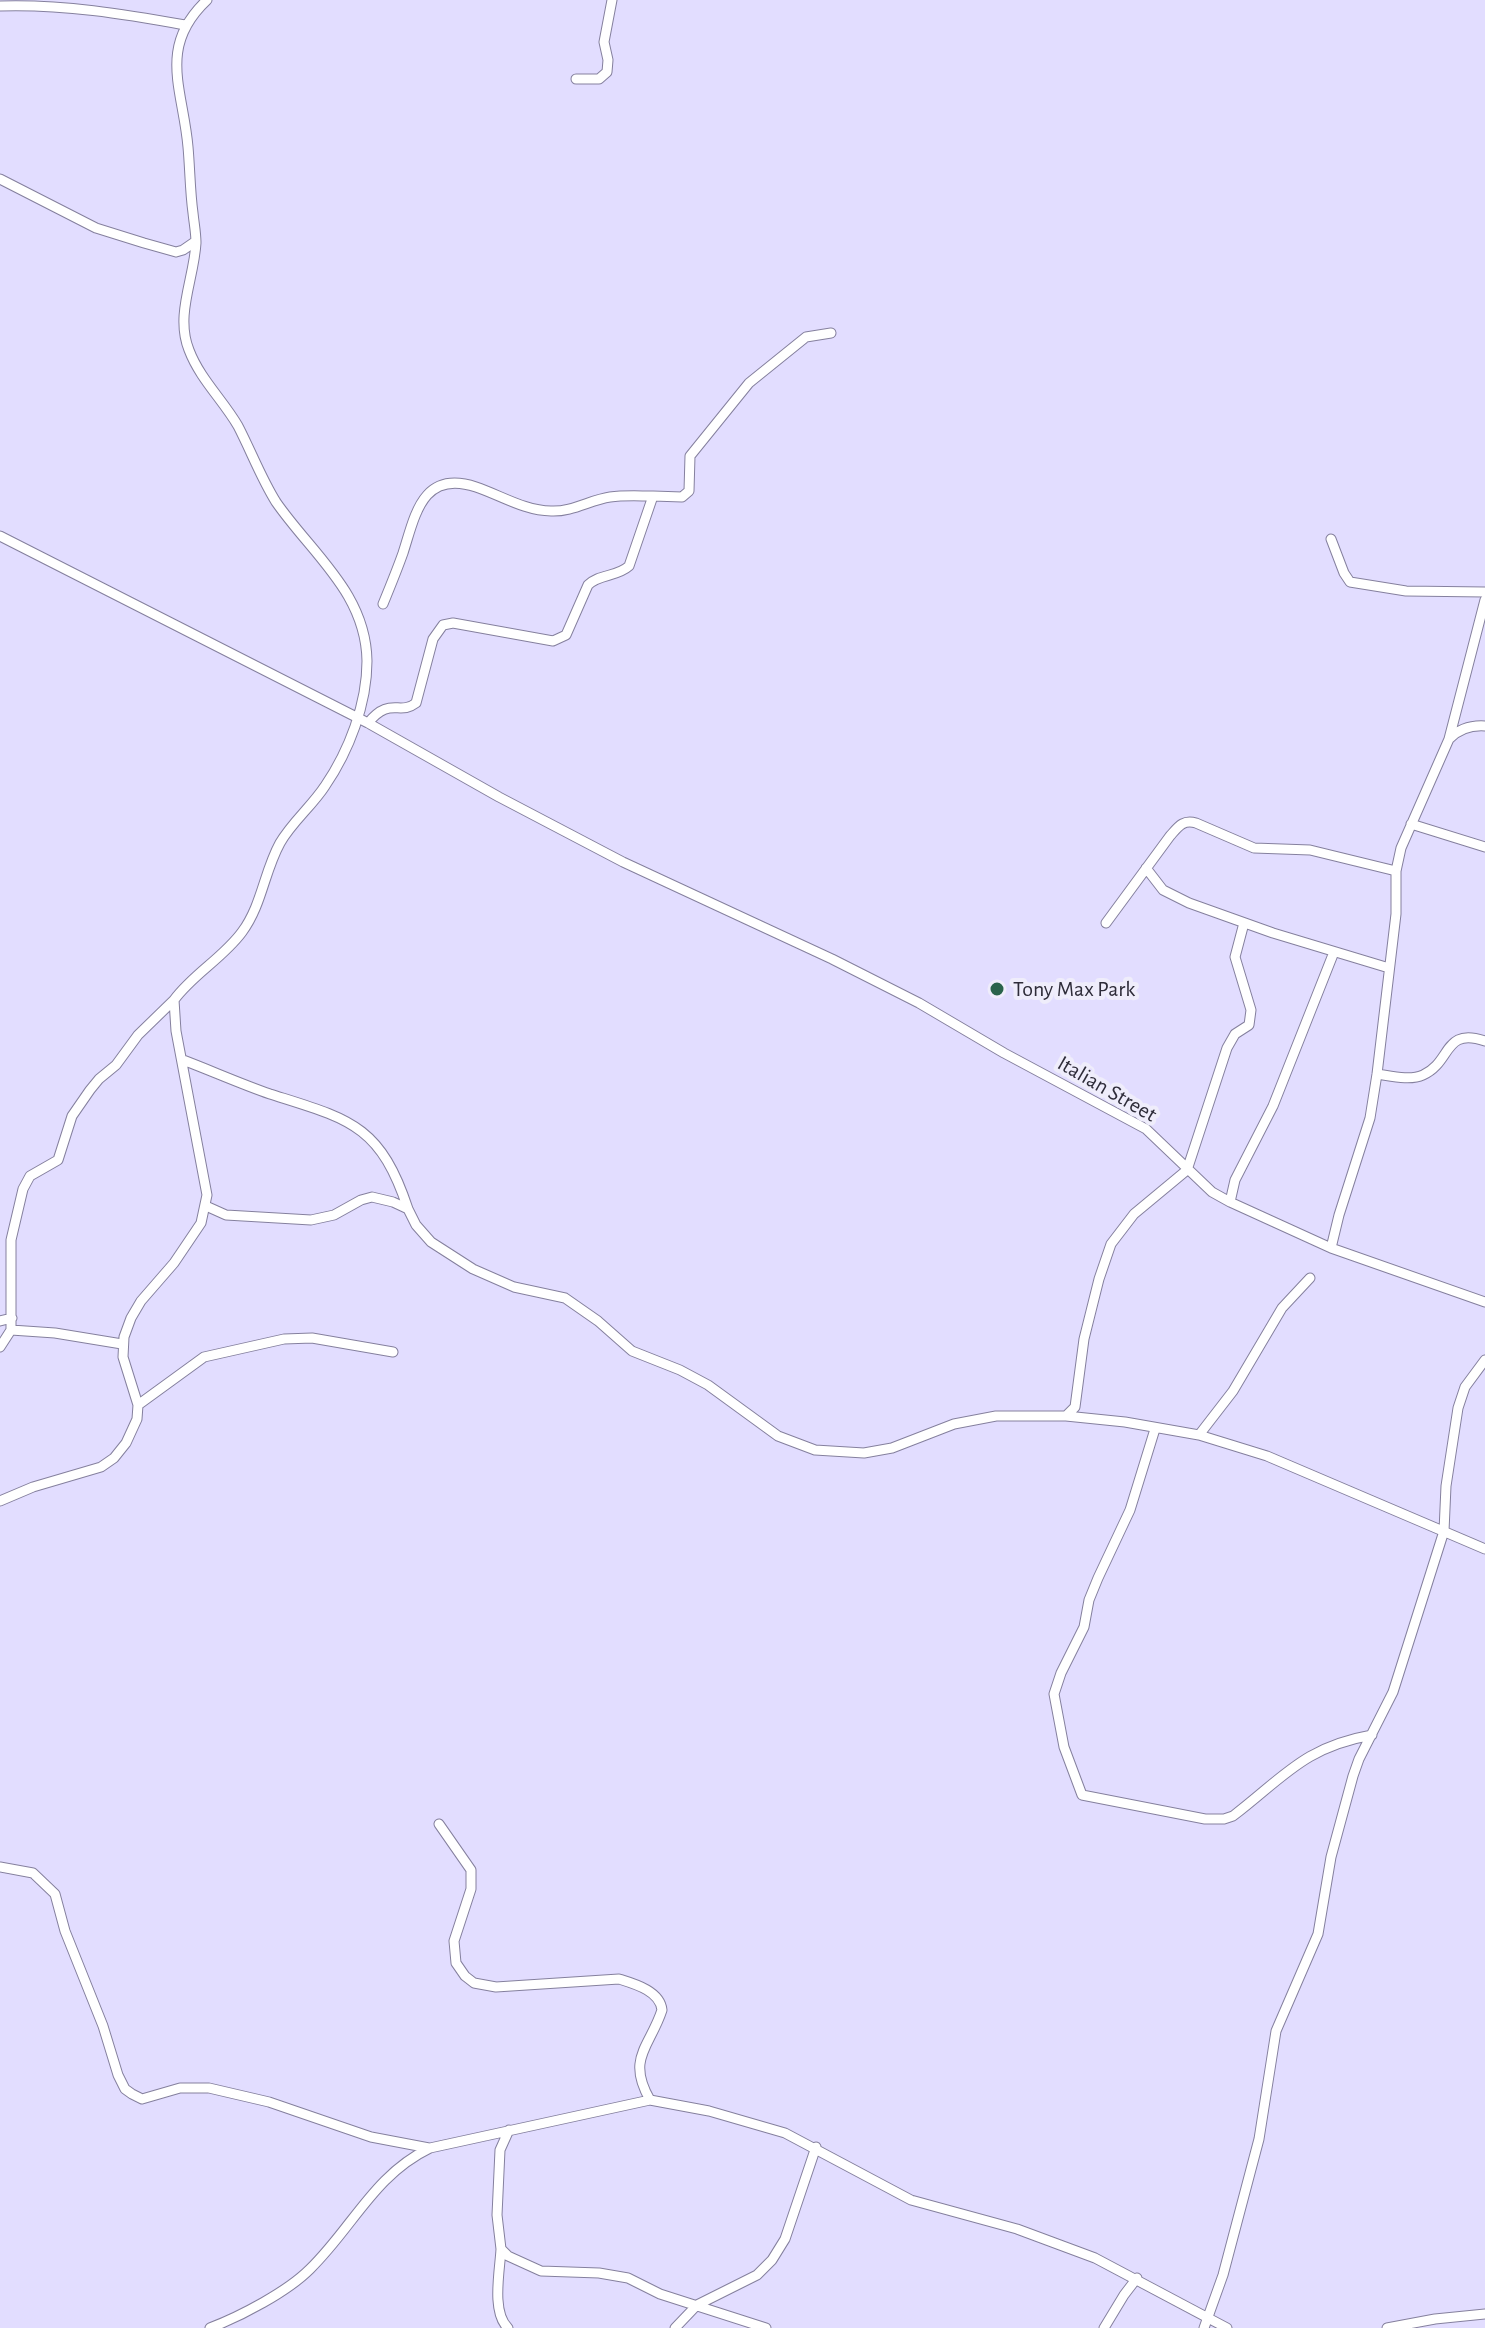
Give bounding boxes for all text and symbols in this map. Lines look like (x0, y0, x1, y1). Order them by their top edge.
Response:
place label: Tony Max Park (1013, 976, 1135, 1002)
marker: Tony Max Park (988, 980, 1006, 998)
street label: Italian Street (1053, 1050, 1161, 1128)

